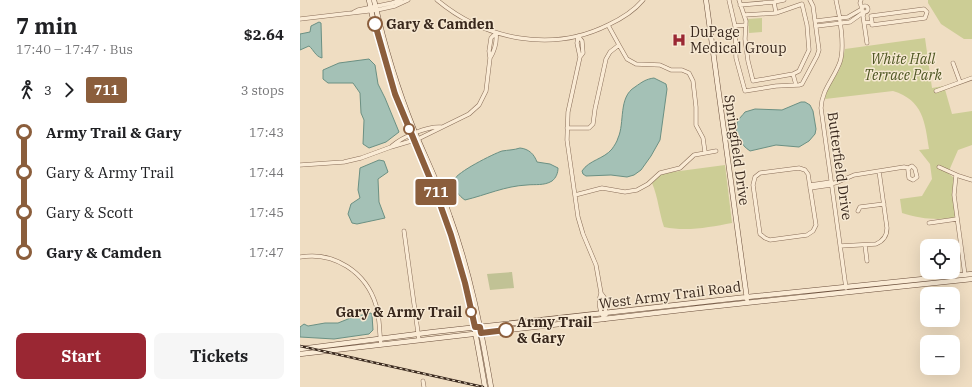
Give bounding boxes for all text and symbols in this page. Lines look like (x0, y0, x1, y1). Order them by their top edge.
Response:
text: 7 min (16, 11, 78, 40)
place label: Gary & Camden (386, 15, 494, 33)
marker: Gary & Camden (367, 16, 383, 32)
place label: DuPage Medical Group (690, 23, 787, 57)
text: $2.64 (244, 25, 284, 44)
hospital icon: DuPage Medical Group (671, 32, 687, 48)
text: 17:40 – 17:47 · Bus (16, 41, 133, 58)
park label: White Hall Terrace Park (864, 50, 943, 84)
icon: walk (16, 79, 38, 101)
icon: forward (58, 79, 80, 101)
text: 711 (94, 81, 119, 99)
text: 3 (44, 82, 52, 99)
text: 3 stops (241, 82, 284, 99)
street label: Springfield Drive (720, 93, 754, 207)
street label: Butterfield Drive (823, 111, 857, 221)
text: Army Trail & Gary (46, 123, 182, 142)
unlabelled marker (403, 123, 415, 135)
text: 17:43 (249, 124, 284, 141)
text: Gary & Army Trail (46, 163, 174, 182)
text: 17:44 (249, 164, 284, 181)
line badge: 711 (413, 179, 459, 205)
text: 711 (423, 183, 449, 201)
text: Gary & Scott (46, 203, 133, 222)
text: 17:45 (249, 204, 284, 221)
map controls (920, 239, 960, 375)
button: locate (920, 239, 960, 279)
text: Gary & Camden (46, 243, 162, 262)
text: 17:47 (249, 244, 284, 261)
street label: West Army Trail Road (598, 277, 743, 313)
button: + (920, 287, 960, 327)
place label: Gary & Army Trail (335, 303, 462, 321)
marker: Gary & Army Trail (465, 306, 477, 318)
place label: Army Trail & Gary (517, 313, 593, 347)
marker: Army Trail & Gary (498, 322, 514, 338)
button: Start (16, 333, 146, 379)
button: Tickets (154, 333, 284, 379)
button: − (920, 335, 960, 375)

